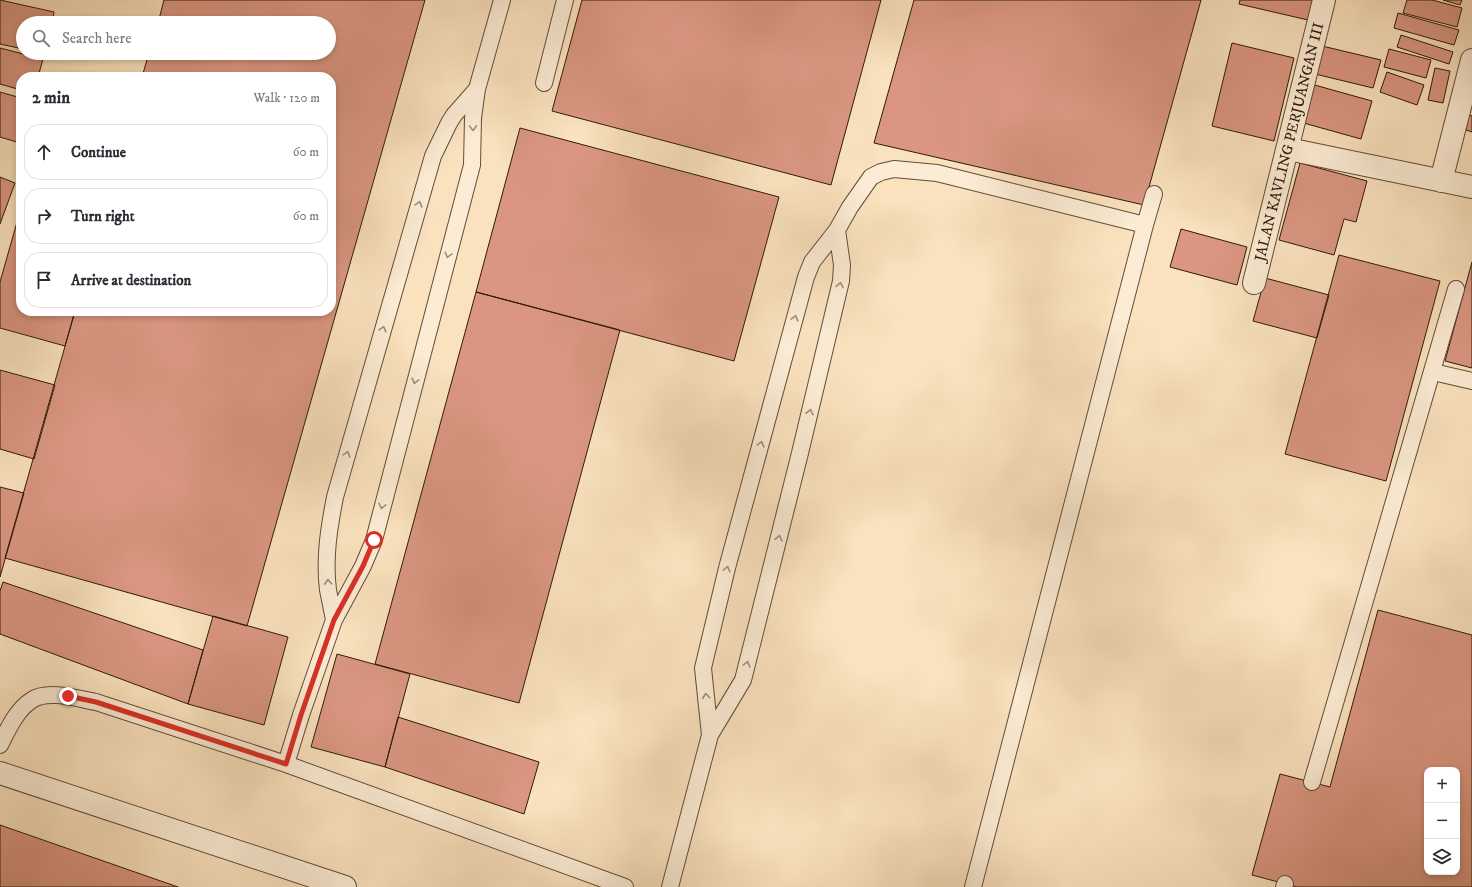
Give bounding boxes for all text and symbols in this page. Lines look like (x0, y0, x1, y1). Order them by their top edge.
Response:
search box (16, 16, 336, 60)
street label: JALAN KAVLING PERJUANGAN III (1250, 21, 1328, 266)
icon: search (30, 27, 52, 49)
text: Search here (62, 29, 131, 48)
text: 2 min (32, 87, 70, 109)
text: Walk · 120 m (254, 90, 320, 106)
one-way arrow (469, 125, 477, 131)
icon: ahead (33, 141, 55, 163)
text: Continue (71, 143, 126, 162)
text: 60 m (293, 144, 319, 160)
one-way arrow (414, 201, 423, 208)
icon: right (33, 205, 55, 227)
text: Turn right (71, 207, 134, 226)
text: 60 m (293, 208, 319, 224)
one-way arrow (444, 251, 453, 258)
icon: arrive (33, 269, 55, 291)
text: Arrive at destination (71, 271, 191, 290)
one-way arrow (835, 282, 844, 288)
one-way arrow (790, 315, 799, 322)
one-way arrow (378, 326, 387, 333)
one-way arrow (411, 377, 420, 384)
one-way arrow (806, 408, 814, 415)
one-way arrow (756, 440, 765, 447)
one-way arrow (342, 451, 351, 458)
one-way arrow (378, 503, 387, 510)
route start (365, 531, 383, 549)
one-way arrow (774, 535, 783, 542)
one-way arrow (722, 566, 731, 573)
one-way arrow (323, 579, 332, 585)
one-way arrow (742, 660, 751, 667)
route end (59, 687, 77, 705)
one-way arrow (702, 693, 711, 699)
map controls (1424, 767, 1460, 875)
button: + (1424, 767, 1460, 803)
button: − (1424, 803, 1460, 839)
button: layers (1424, 839, 1460, 875)

